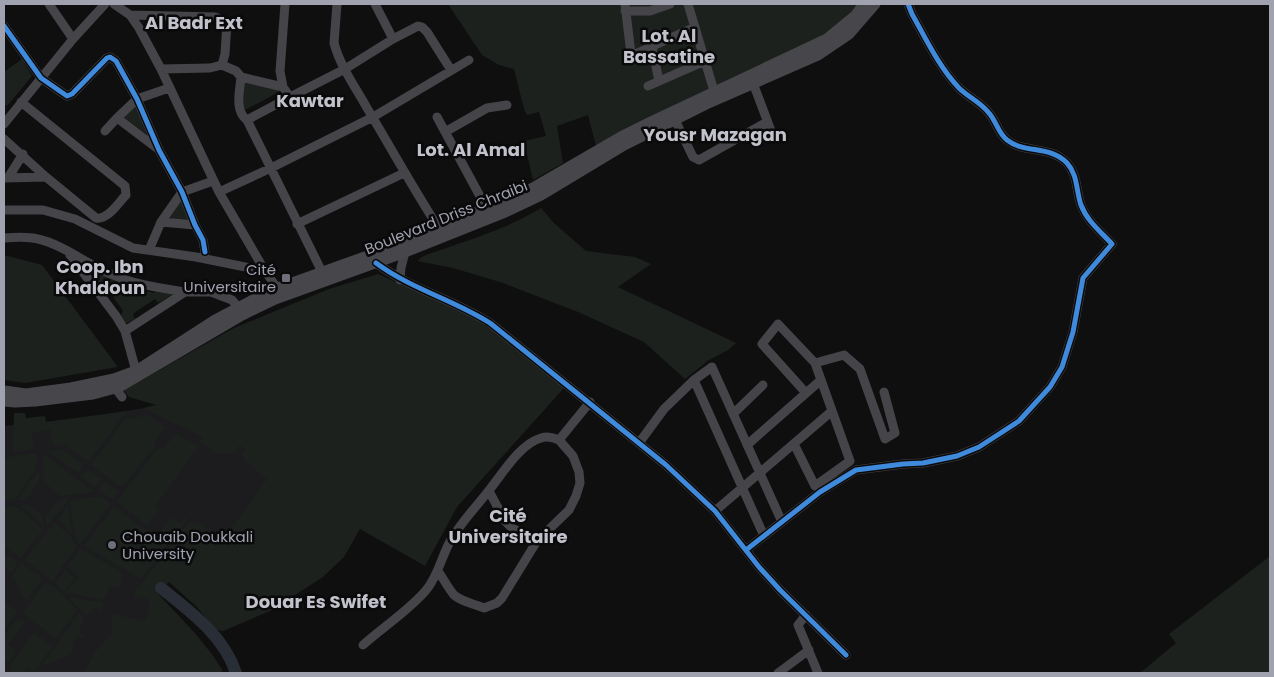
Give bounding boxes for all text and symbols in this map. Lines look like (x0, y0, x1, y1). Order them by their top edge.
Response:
district label: Al Badr Ext (145, 10, 243, 35)
district label: Lot. Al Bassatine (623, 23, 715, 69)
district label: Kawtar (276, 88, 344, 113)
district label: Yousr Mazagan (643, 122, 787, 147)
district label: Lot. Al Amal (417, 137, 525, 162)
street label: Boulevard Driss Chraibi (362, 175, 530, 259)
district label: Coop. Ibn Khaldoun (55, 254, 145, 300)
place label: Cité Universitaire (184, 259, 276, 297)
marker: Cité Universitaire (280, 272, 292, 284)
district label: Cité Universitaire (448, 503, 568, 549)
place label: Chouaib Doukkali University (122, 526, 253, 564)
marker: Chouaib Doukkali University (106, 539, 118, 551)
district label: Douar Es Swifet (246, 589, 386, 614)

